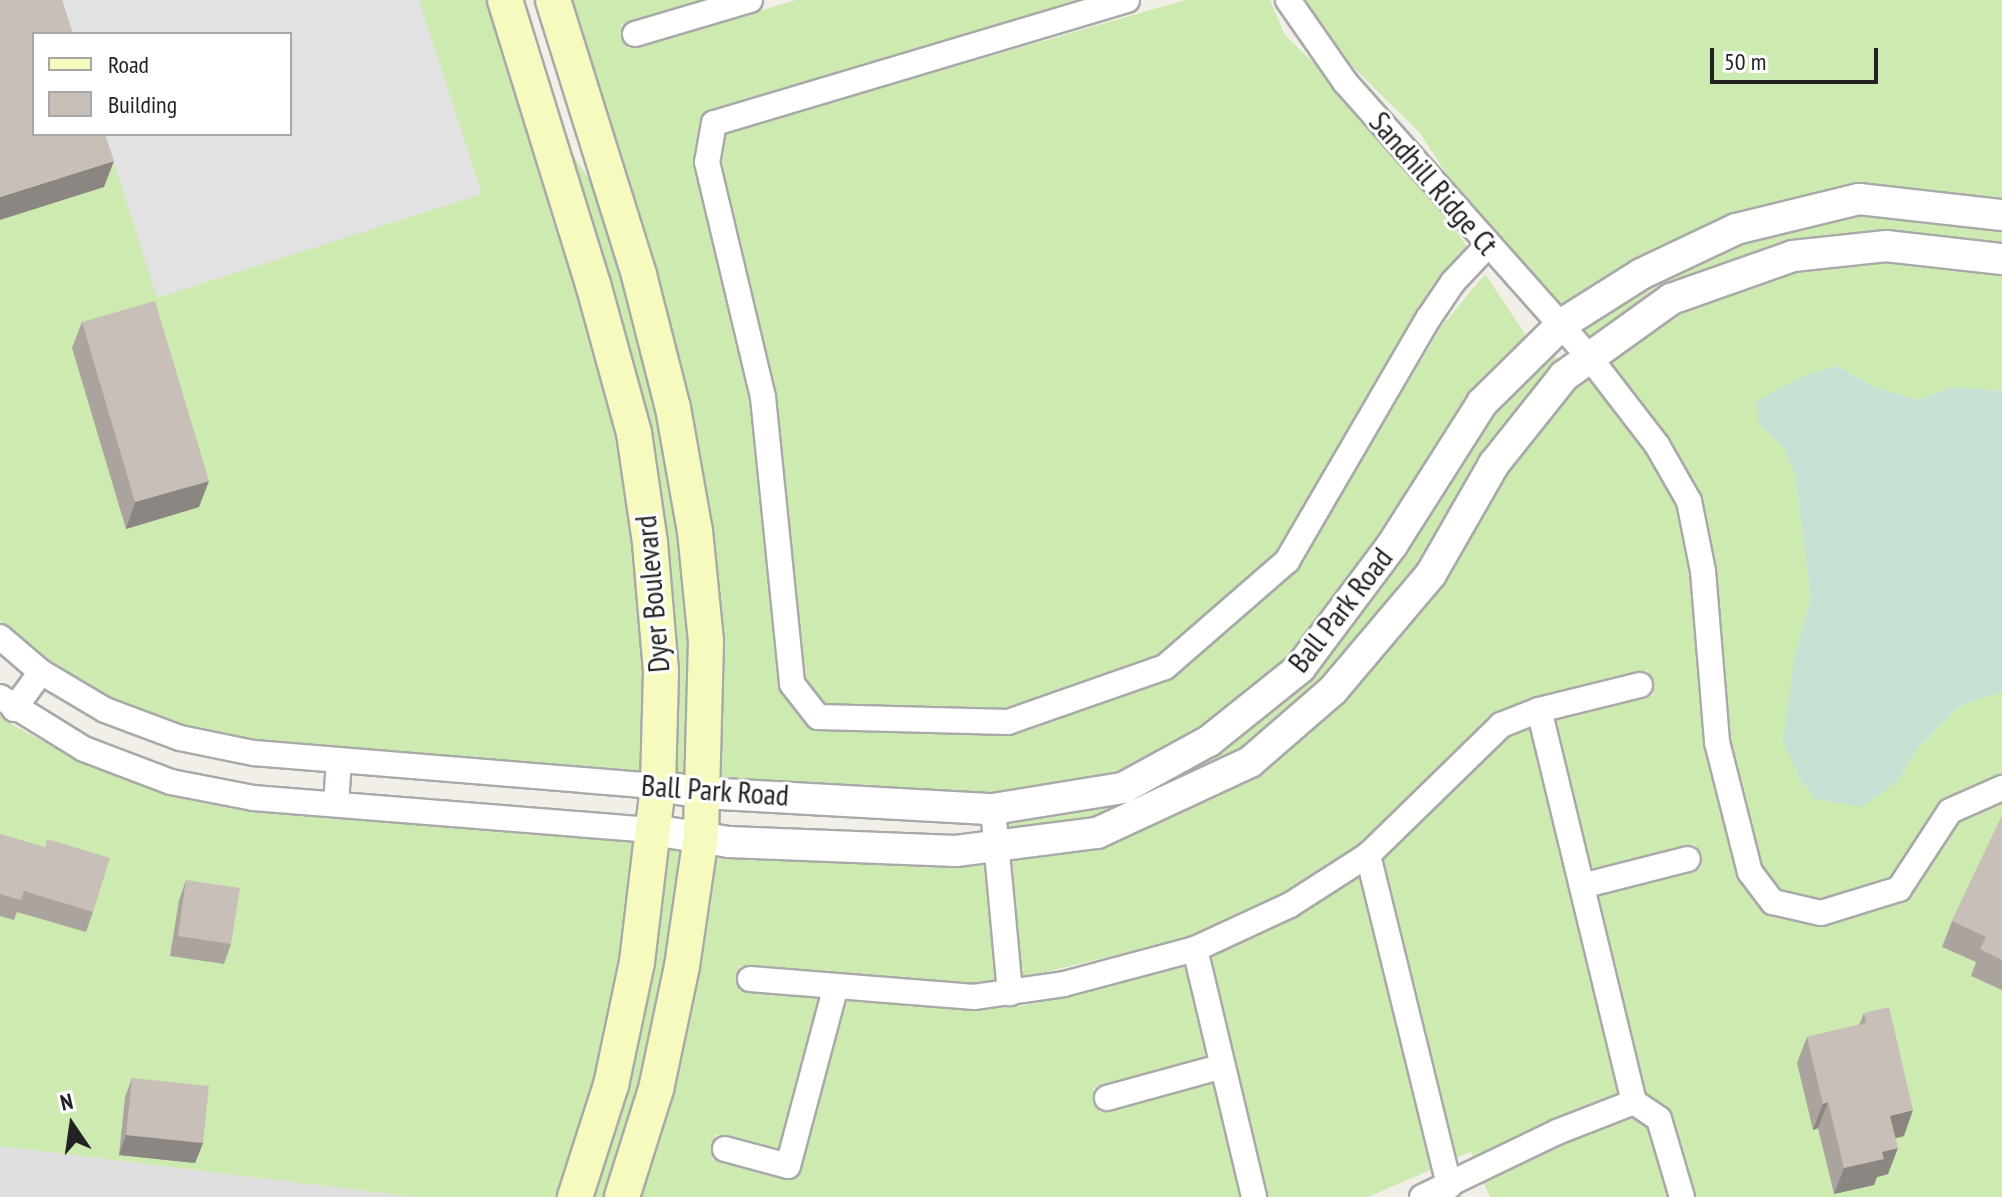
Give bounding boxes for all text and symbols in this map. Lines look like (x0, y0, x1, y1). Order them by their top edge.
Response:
legend (32, 32, 292, 136)
scale bar (1714, 32, 1882, 82)
text: 50 m (1724, 46, 1766, 77)
text: Road (108, 49, 149, 80)
text: Building (108, 89, 177, 120)
street label: Sandhill Ridge Ct (1362, 104, 1506, 262)
street label: Dyer Boulevard (627, 514, 677, 674)
street label: Ball Park Road (1280, 540, 1400, 680)
street label: Ball Park Road (640, 767, 790, 813)
north arrow (32, 1085, 112, 1165)
text: N (58, 1087, 76, 1117)

